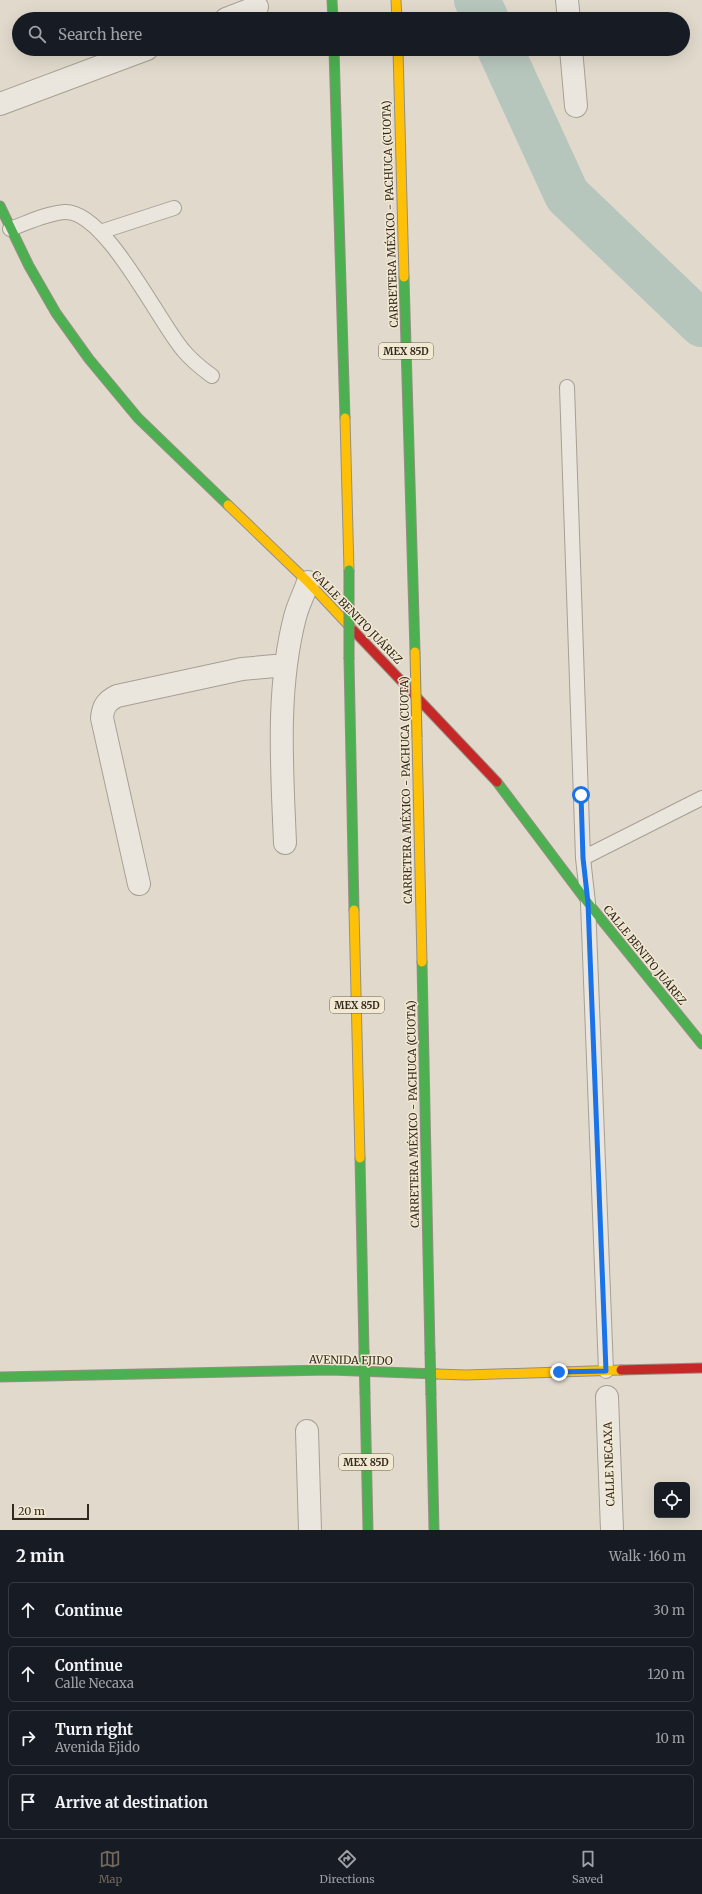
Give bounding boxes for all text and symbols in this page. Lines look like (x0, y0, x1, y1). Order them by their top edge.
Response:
search box (12, 12, 690, 56)
icon: search (26, 23, 48, 45)
text: Search here (58, 25, 142, 44)
street label: CARRETERA MÉXICO - PACHUCA (CUOTA) (379, 100, 401, 328)
road number: MEX 85D (379, 343, 433, 359)
street label: CALLE BENITO JUÁREZ (309, 567, 405, 667)
street label: CARRETERA MÉXICO - PACHUCA (CUOTA) (397, 676, 415, 904)
route start (572, 786, 590, 804)
street label: CALLE BENITO JUÁREZ (600, 902, 690, 1008)
road number: MEX 85D (330, 997, 384, 1013)
street label: CARRETERA MÉXICO - PACHUCA (CUOTA) (404, 1000, 422, 1228)
street label: AVENIDA EJIDO (308, 1352, 393, 1368)
route end (550, 1363, 568, 1381)
street label: CALLE NECAXA (601, 1421, 617, 1507)
road number: MEX 85D (339, 1454, 393, 1470)
map controls (654, 1482, 690, 1518)
button: locate (654, 1482, 690, 1518)
scale bar (12, 1502, 89, 1521)
text: 20 m (18, 1504, 45, 1518)
text: 2 min (16, 1545, 64, 1567)
text: Walk · 160 m (609, 1548, 686, 1565)
icon: ahead (17, 1599, 39, 1621)
text: Continue (55, 1601, 123, 1620)
text: 30 m (653, 1602, 685, 1619)
text: Continue (55, 1656, 123, 1675)
icon: ahead (17, 1663, 39, 1685)
text: 120 m (647, 1666, 685, 1683)
text: Calle Necaxa (55, 1675, 134, 1692)
text: Turn right (55, 1720, 133, 1739)
icon: right (17, 1727, 39, 1749)
text: 10 m (655, 1730, 685, 1747)
text: Avenida Ejido (55, 1739, 140, 1756)
icon: arrive (17, 1791, 39, 1813)
text: Arrive at destination (55, 1793, 208, 1812)
tab: Map (99, 1848, 122, 1886)
tab: Directions (320, 1848, 375, 1886)
tab: Saved (572, 1848, 603, 1886)

